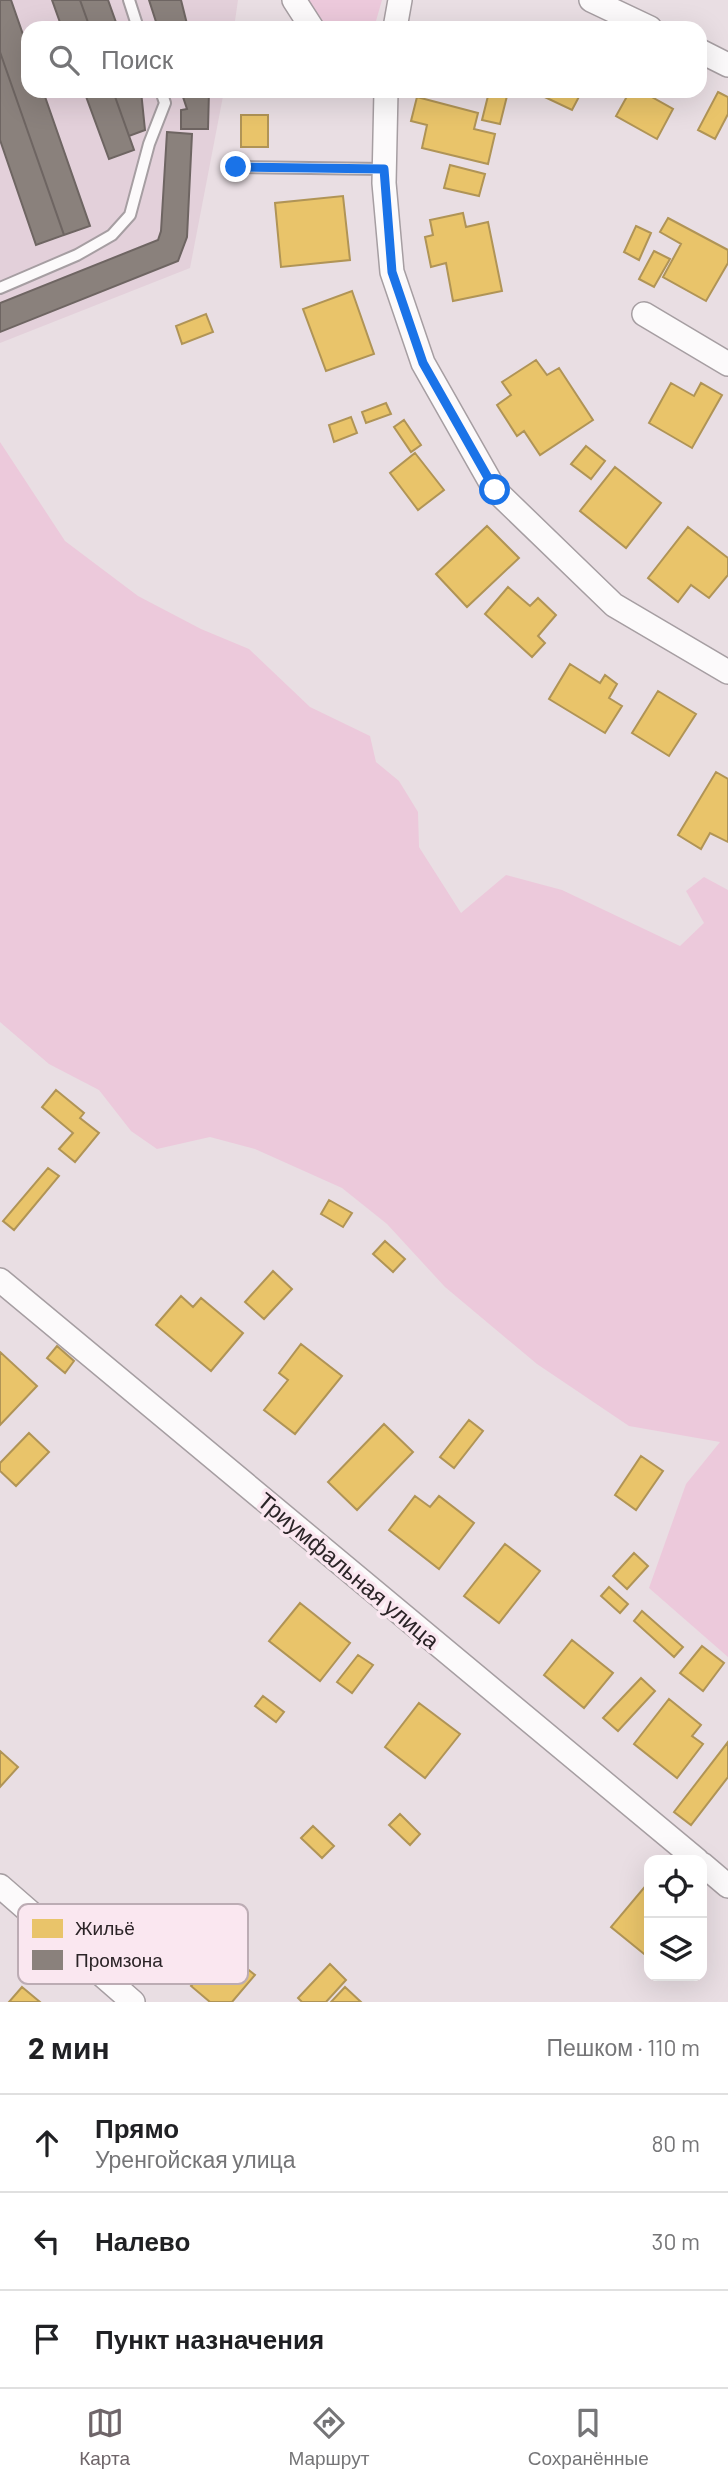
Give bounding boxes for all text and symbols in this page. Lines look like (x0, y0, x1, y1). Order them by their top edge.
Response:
search box (21, 21, 707, 98)
icon: search (45, 41, 83, 79)
text: Поиск (101, 43, 173, 74)
route end (220, 151, 251, 182)
route start (479, 474, 510, 505)
street label: Триумфальная улица (253, 1486, 446, 1654)
map controls (644, 1855, 707, 1981)
button: locate (644, 1855, 707, 1918)
legend (18, 1904, 248, 1984)
text: Жильё (75, 1916, 135, 1939)
button: layers (644, 1918, 707, 1981)
text: Промзона (75, 1948, 163, 1971)
text: 2 мин (28, 2029, 110, 2065)
text: Пешком · 110 m (546, 2033, 700, 2061)
text: Прямо (95, 2112, 179, 2143)
icon: ahead (28, 2124, 66, 2162)
text: 80 m (651, 2129, 700, 2157)
text: Уренгойская улица (95, 2145, 296, 2173)
icon: left (28, 2222, 66, 2260)
text: Налево (95, 2225, 190, 2256)
text: 30 m (652, 2227, 700, 2255)
icon: arrive (28, 2320, 66, 2358)
text: Пункт назначения (95, 2323, 324, 2354)
tab: Карта (79, 2404, 130, 2470)
tab: Маршрут (288, 2404, 369, 2470)
tab: Сохранённые (528, 2404, 649, 2470)

